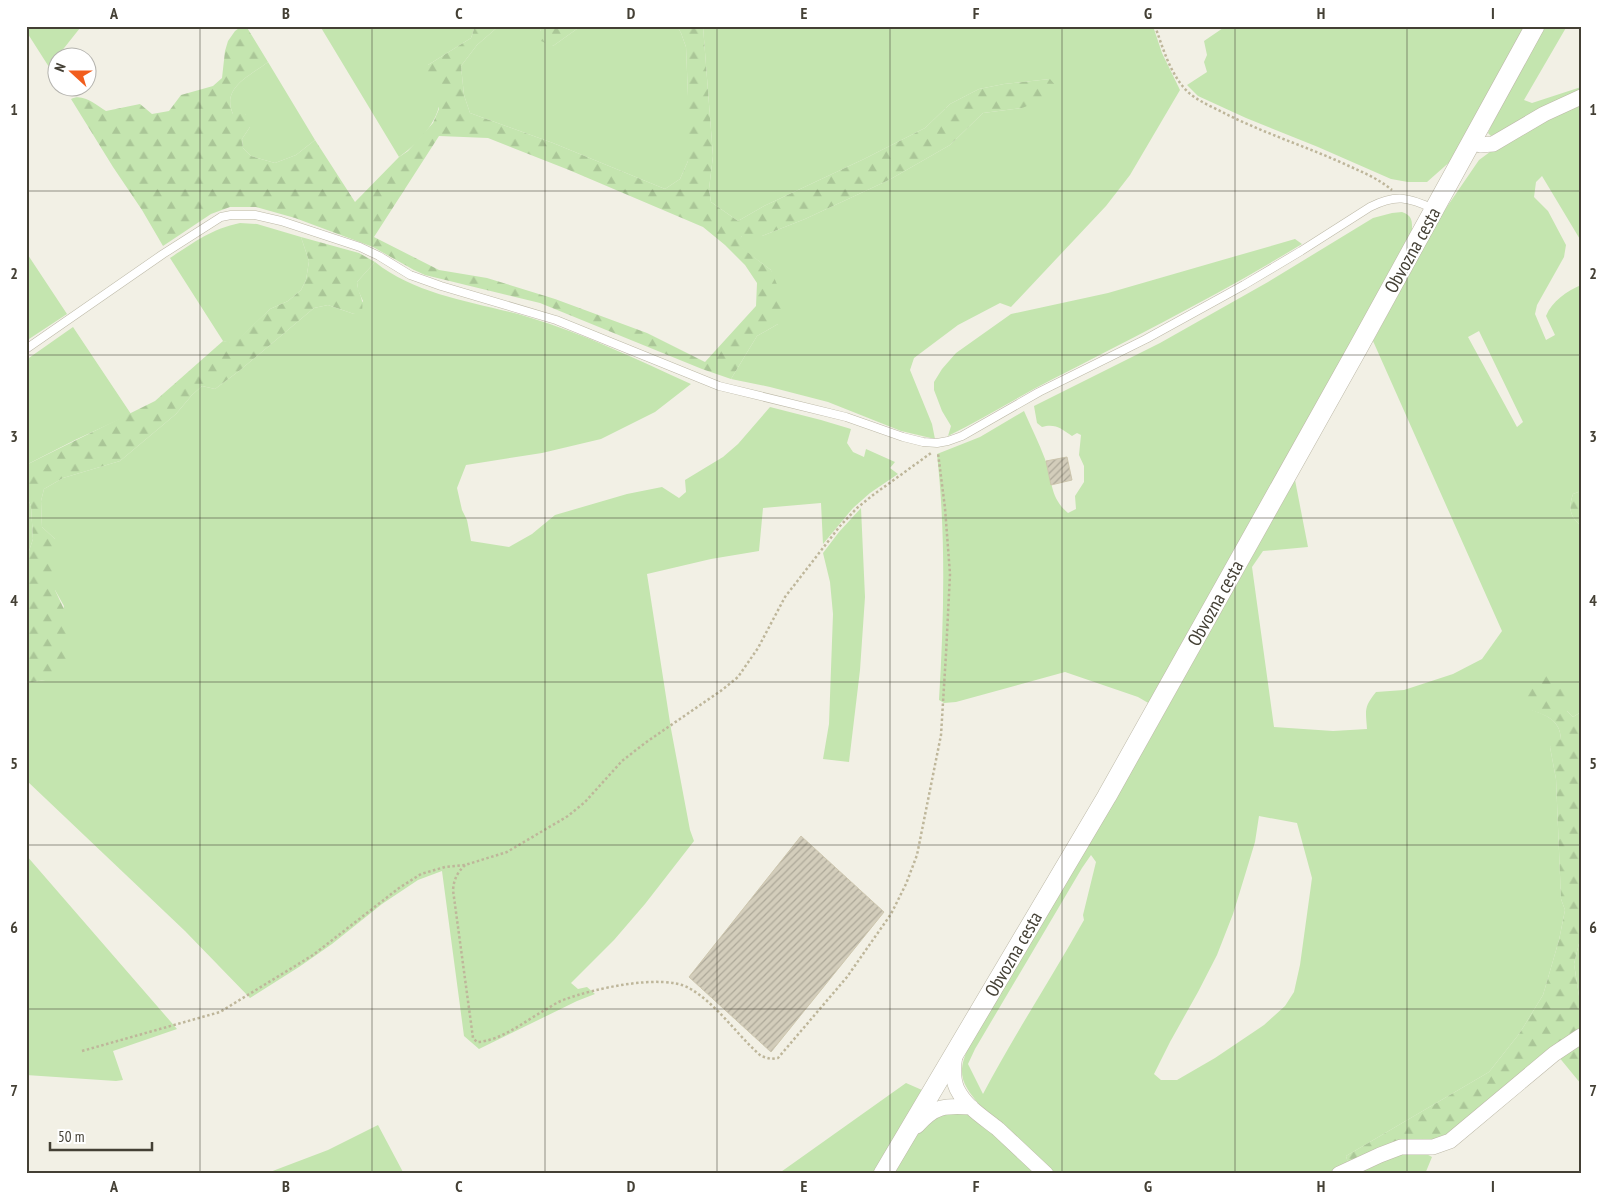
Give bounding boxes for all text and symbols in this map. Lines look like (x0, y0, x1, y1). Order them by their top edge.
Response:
text: A (109, 3, 119, 23)
text: B (282, 3, 290, 23)
text: C (455, 3, 463, 23)
text: D (627, 3, 636, 23)
text: E (801, 3, 808, 23)
text: F (973, 3, 980, 23)
text: G (1144, 3, 1152, 23)
text: H (1317, 3, 1325, 23)
text: I (1491, 3, 1495, 23)
north arrow (48, 48, 98, 98)
text: N (50, 61, 70, 74)
text: 1 (10, 99, 18, 119)
text: 1 (1589, 99, 1597, 119)
street label: Obvozna cesta (1379, 203, 1445, 297)
text: 2 (10, 263, 18, 283)
text: 2 (1589, 263, 1597, 283)
text: 3 (10, 426, 18, 446)
text: 3 (1589, 426, 1597, 446)
street label: Obvozna cesta (1182, 556, 1248, 650)
text: 4 (10, 590, 18, 610)
text: 4 (1589, 590, 1597, 610)
text: 5 (10, 753, 18, 773)
text: 5 (1589, 753, 1597, 773)
street label: Obvozna cesta (979, 907, 1047, 1001)
text: 6 (10, 917, 18, 937)
text: 6 (1589, 917, 1597, 937)
text: 7 (10, 1080, 18, 1100)
text: 7 (1589, 1080, 1597, 1100)
scale bar (50, 1120, 152, 1152)
text: 50 m (58, 1127, 84, 1146)
text: A (109, 1176, 119, 1196)
text: B (282, 1176, 290, 1196)
text: C (455, 1176, 463, 1196)
text: D (627, 1176, 636, 1196)
text: E (801, 1176, 808, 1196)
text: F (973, 1176, 980, 1196)
text: G (1144, 1176, 1152, 1196)
text: H (1317, 1176, 1325, 1196)
text: I (1491, 1176, 1495, 1196)

